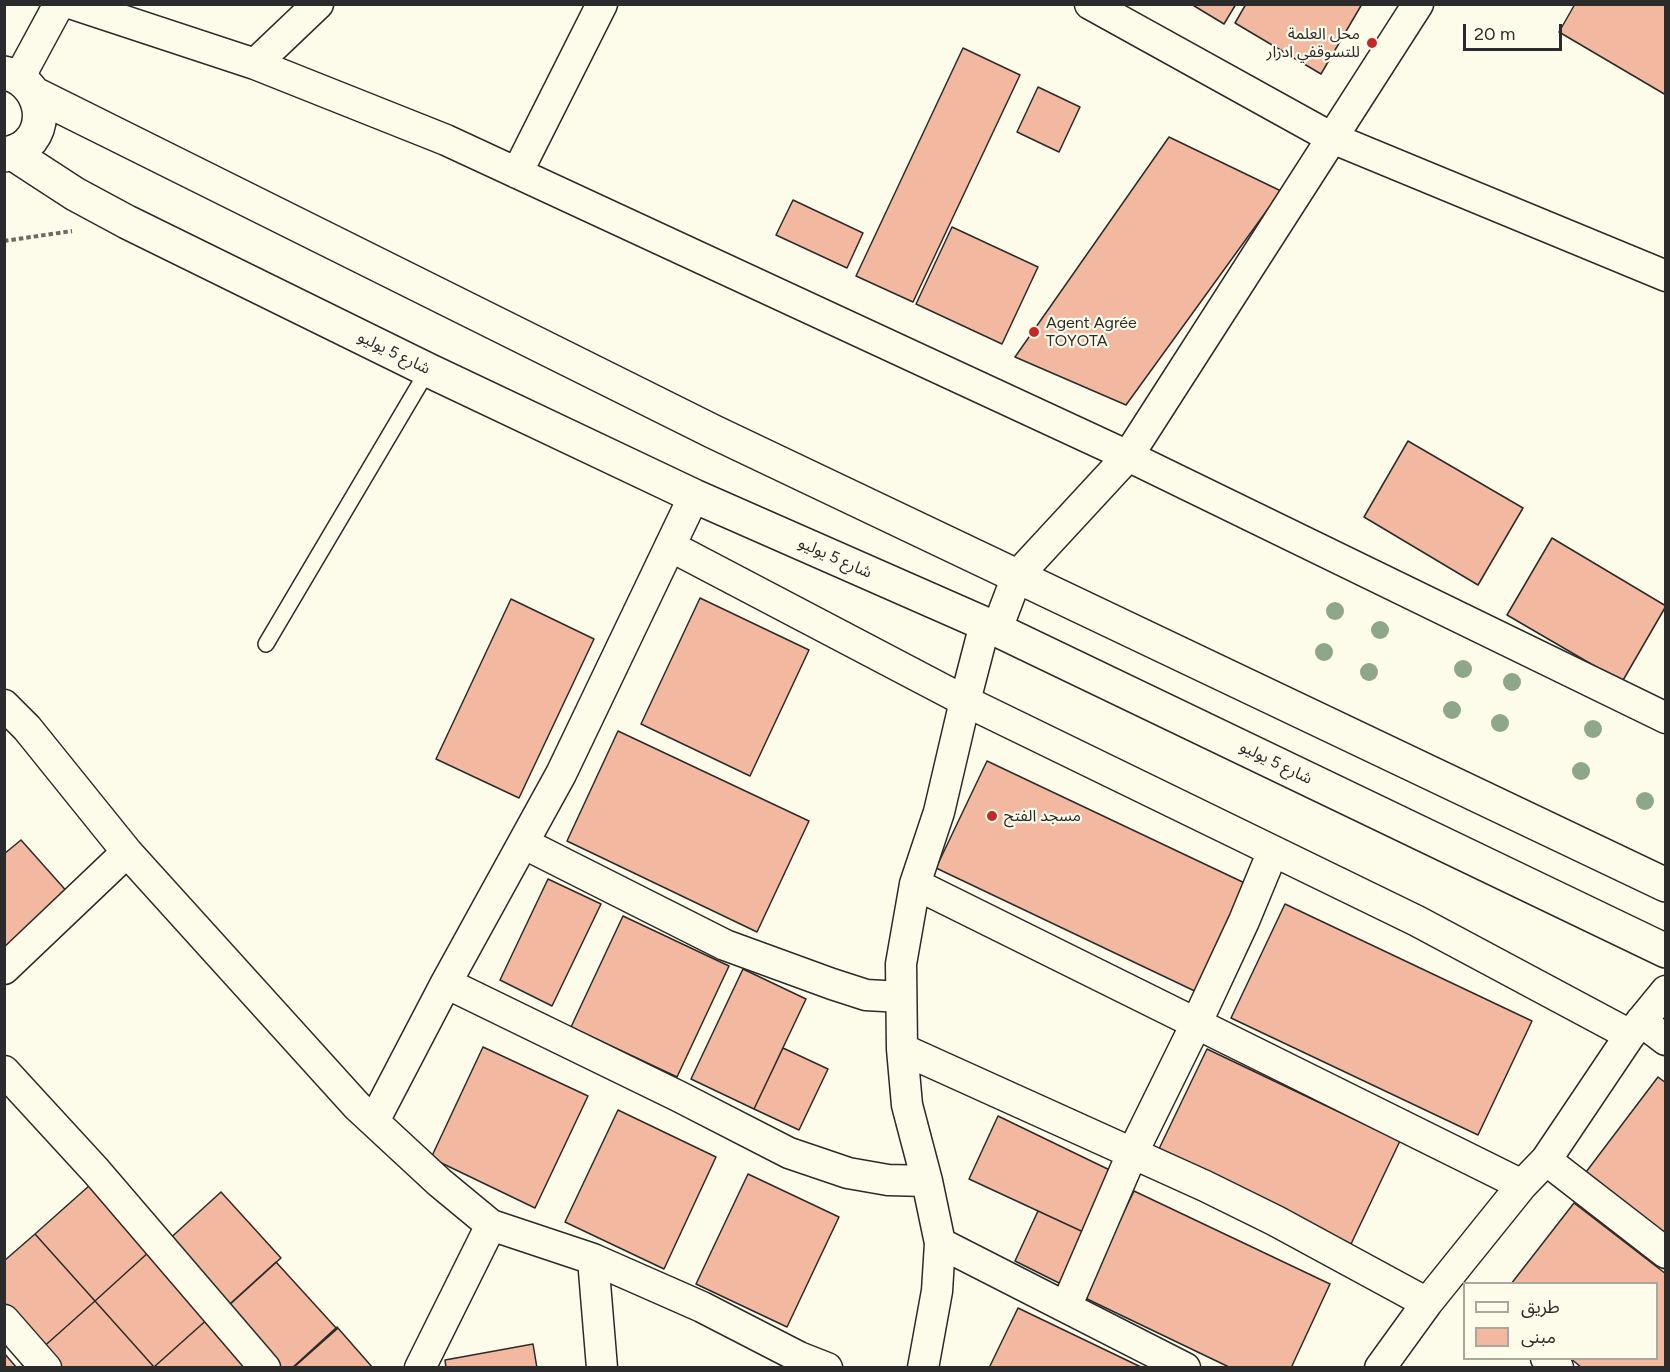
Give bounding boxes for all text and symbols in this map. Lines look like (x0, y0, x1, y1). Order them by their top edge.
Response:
scale bar (1466, 12, 1565, 50)
text: 20 m (1474, 23, 1515, 45)
place label: محل العلمة للتسوقفي ادرار (1267, 24, 1360, 62)
marker: محل العلمة للتسوقفي ادرار (1365, 36, 1379, 50)
place label: Agent Agrée TOYOTA (1046, 313, 1137, 351)
marker: Agent Agrée TOYOTA (1027, 325, 1041, 339)
street label: شارع 5 يوليو (355, 327, 433, 379)
street label: شارع 5 يوليو (795, 533, 875, 583)
street label: شارع 5 يوليو (1237, 737, 1315, 789)
place label: مسجد الفتح (1004, 806, 1081, 826)
marker: مسجد الفتح (985, 809, 999, 823)
legend (1463, 1282, 1658, 1360)
text: طريق (1521, 1296, 1560, 1318)
text: مبنى (1521, 1326, 1556, 1348)

